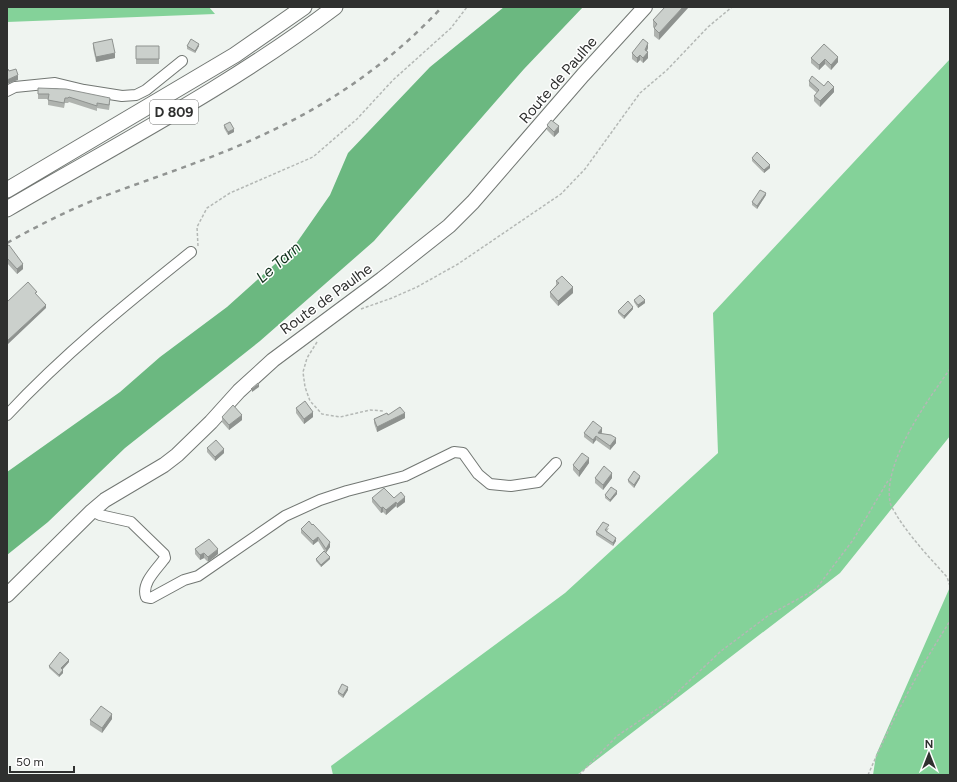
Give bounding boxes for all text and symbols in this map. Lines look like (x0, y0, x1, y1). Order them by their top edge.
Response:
street label: Route de Paulhe (515, 33, 601, 127)
road number: D 809 (150, 100, 198, 124)
water label: Le Tarn (252, 238, 304, 287)
street label: Route de Paulhe (277, 260, 375, 338)
north arrow (909, 734, 949, 774)
text: N (925, 738, 933, 751)
scale bar (10, 748, 74, 774)
text: 50 m (16, 755, 44, 769)

